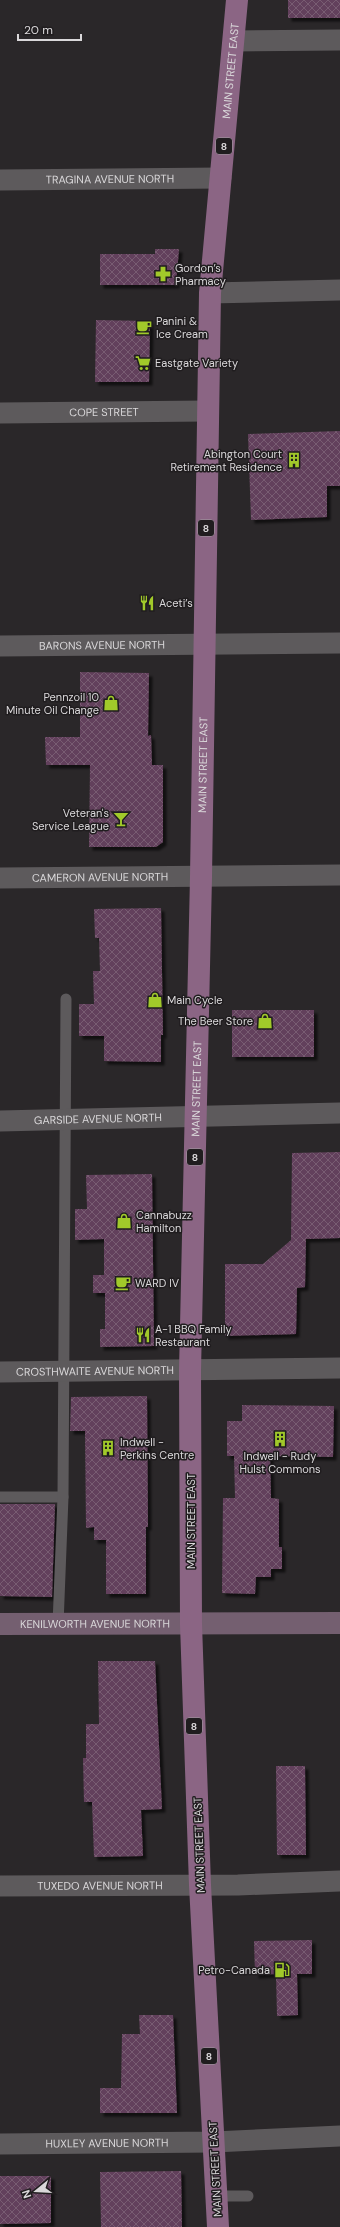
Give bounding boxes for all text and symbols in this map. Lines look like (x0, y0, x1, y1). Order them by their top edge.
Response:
scale bar (18, 16, 81, 42)
text: 20 m (24, 22, 53, 38)
street label: MAIN STREET EAST (219, 22, 242, 119)
road number: 8 (216, 138, 232, 154)
street label: TRAGINA AVENUE NORTH (46, 171, 174, 187)
place label: Gordon’s Pharmacy (175, 261, 226, 288)
pharmacy icon: Gordon’s Pharmacy (154, 265, 172, 283)
place label: Panini & Ice Cream (156, 314, 208, 341)
cafe icon: Panini & Ice Cream (135, 318, 153, 336)
supermarket icon: Eastgate Variety (134, 354, 152, 372)
place label: Eastgate Variety (155, 356, 238, 370)
street label: COPE STREET (69, 405, 139, 419)
place label: Abington Court Retirement Residence (170, 447, 282, 474)
building icon: Abington Court Retirement Residence (285, 451, 303, 469)
road number: 8 (198, 520, 214, 536)
restaurant icon: Aceti’s (138, 594, 156, 612)
place label: Aceti’s (159, 596, 193, 610)
street label: BARONS AVENUE NORTH (39, 638, 165, 653)
place label: Pennzoil 10 Minute Oil Change (6, 690, 99, 717)
shop icon: Pennzoil 10 Minute Oil Change (102, 694, 120, 712)
street label: MAIN STREET EAST (195, 717, 210, 813)
place label: Veteran's Service League (32, 806, 109, 833)
bar icon: Veteran's Service League (112, 810, 130, 828)
street label: CAMERON AVENUE NORTH (32, 870, 168, 885)
shop icon: Main Cycle (146, 991, 164, 1009)
place label: Main Cycle (167, 993, 223, 1007)
shop icon: The Beer Store (256, 1012, 274, 1030)
place label: The Beer Store (178, 1014, 253, 1028)
street label: MAIN STREET EAST (188, 1041, 204, 1137)
street label: GARSIDE AVENUE NORTH (34, 1110, 162, 1127)
road number: 8 (187, 1149, 203, 1165)
place label: Cannabuzz Hamilton (136, 1208, 192, 1235)
shop icon: Cannabuzz Hamilton (115, 1212, 133, 1230)
cafe icon: WARD IV (114, 1274, 132, 1292)
place label: WARD IV (135, 1276, 180, 1290)
place label: A-1 BBQ Family Restaurant (155, 1322, 232, 1349)
restaurant icon: A-1 BBQ Family Restaurant (134, 1326, 152, 1344)
street label: CROSTHWAITE AVENUE NORTH (16, 1363, 174, 1379)
building icon: Indwell - Rudy Hulst Commons (271, 1430, 289, 1448)
place label: Indwell - Perkins Centre (120, 1435, 194, 1462)
building icon: Indwell - Perkins Centre (99, 1439, 117, 1457)
place label: Indwell - Rudy Hulst Commons (239, 1449, 321, 1476)
street label: MAIN STREET EAST (184, 1473, 198, 1569)
street label: KENILWORTH AVENUE NORTH (20, 1616, 170, 1631)
road number: 8 (186, 1718, 202, 1734)
street label: MAIN STREET EAST (190, 1797, 208, 1893)
street label: TUXEDO AVENUE NORTH (37, 1878, 163, 1893)
fuel station icon: Petro-Canada (273, 1961, 291, 1979)
place label: Petro-Canada (198, 1963, 270, 1977)
road number: 8 (201, 2048, 217, 2064)
street label: MAIN STREET EAST (205, 2121, 225, 2217)
street label: HUXLEY AVENUE NORTH (45, 2135, 168, 2151)
north arrow (16, 2171, 56, 2211)
text: N (19, 2188, 34, 2200)

